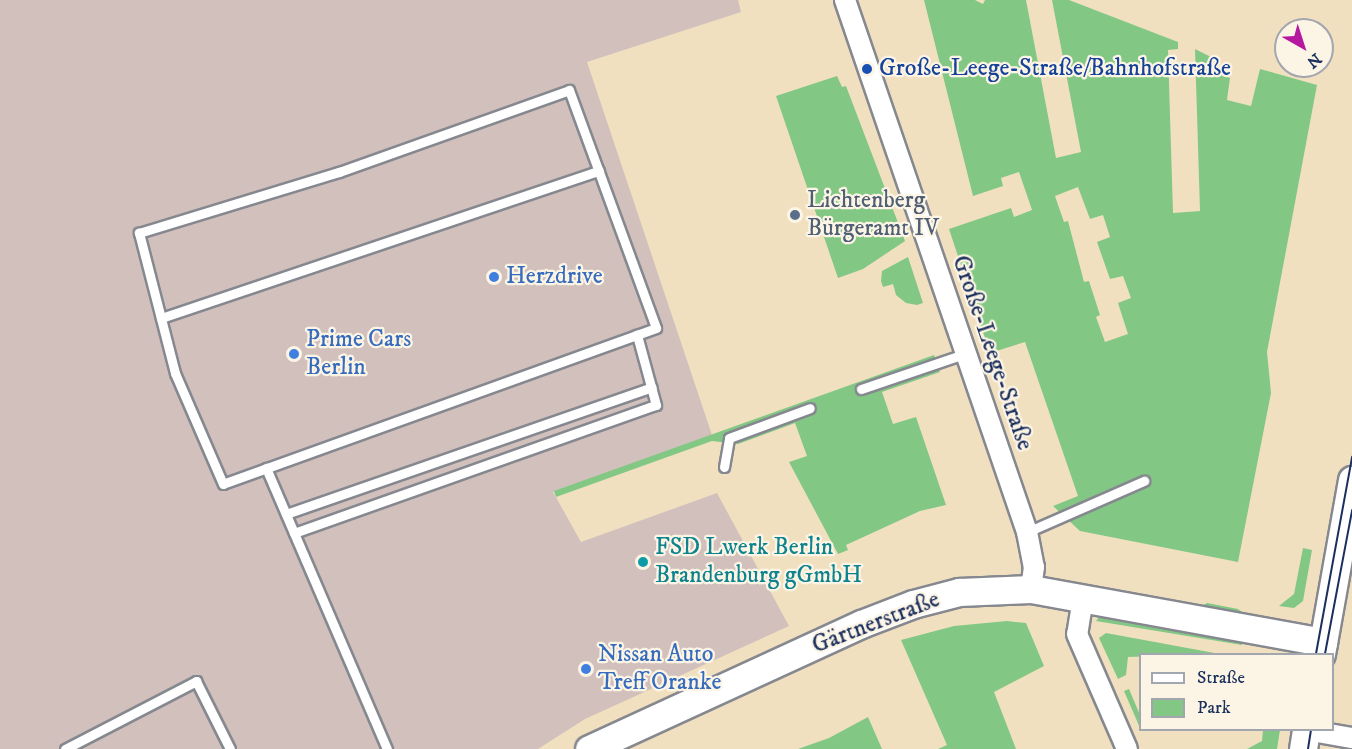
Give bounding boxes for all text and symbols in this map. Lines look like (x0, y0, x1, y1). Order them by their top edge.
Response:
north arrow (1274, 18, 1334, 78)
text: N (1303, 49, 1325, 72)
place label: Große-Leege-Straße/Bahnhofstraße (879, 55, 1231, 83)
marker: Große-Leege-Straße/Bahnhofstraße (860, 62, 874, 76)
place label: Lichtenberg Bürgeramt IV (807, 187, 939, 243)
marker: Lichtenberg Bürgeramt IV (788, 208, 802, 222)
street label: Große-Leege-Straße (945, 252, 1039, 454)
place label: Herzdrive (506, 263, 603, 291)
marker: Herzdrive (487, 270, 501, 284)
place label: Prime Cars Berlin (306, 326, 411, 382)
marker: Prime Cars Berlin (287, 347, 301, 361)
place label: FSD Lwerk Berlin Brandenburg gGmbH (655, 534, 862, 590)
marker: FSD Lwerk Berlin Brandenburg gGmbH (636, 555, 650, 569)
street label: Gärtnerstraße (808, 586, 944, 660)
place label: Nissan Auto Treff Oranke (598, 641, 721, 697)
legend (1139, 653, 1334, 731)
marker: Nissan Auto Treff Oranke (579, 662, 593, 676)
text: Straße (1197, 667, 1245, 689)
text: Park (1197, 697, 1231, 719)

